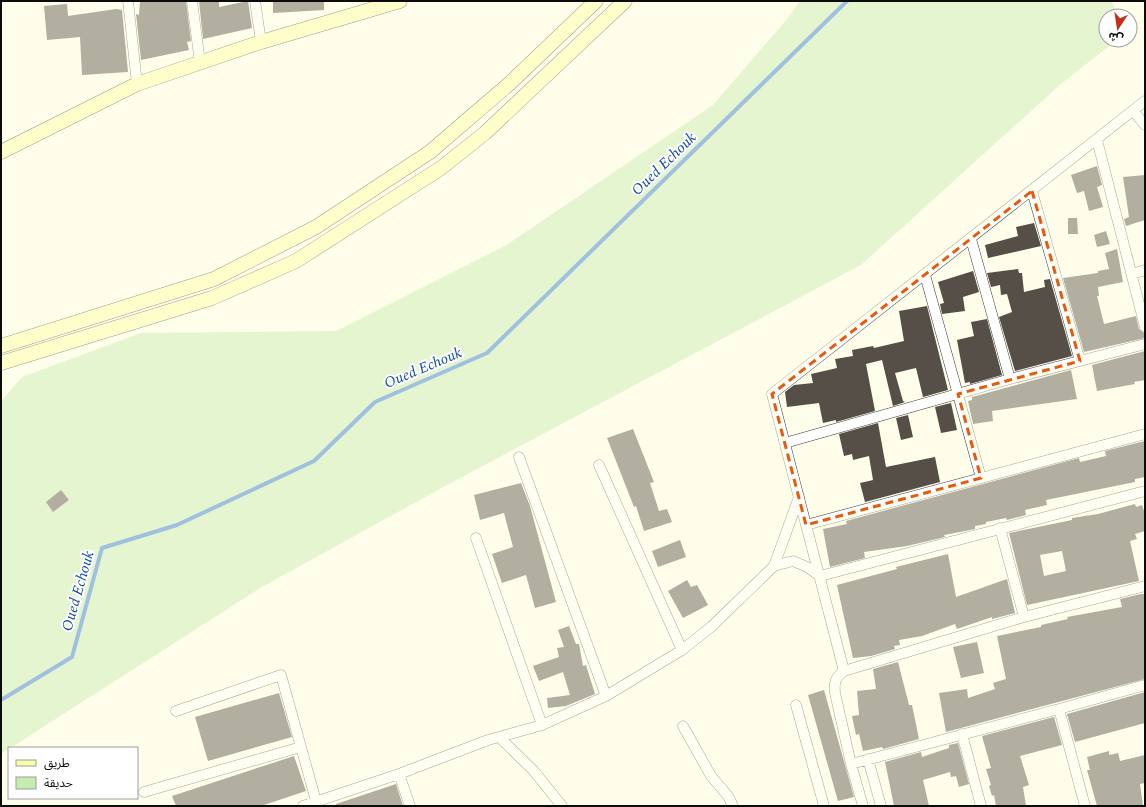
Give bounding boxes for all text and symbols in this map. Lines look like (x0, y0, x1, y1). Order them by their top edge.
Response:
north arrow (1098, 8, 1138, 48)
text: ش (1107, 27, 1125, 47)
water label: Oued Echouk (626, 127, 702, 201)
water label: Oued Echouk (380, 341, 466, 395)
water label: Oued Echouk (56, 548, 100, 634)
legend (8, 747, 138, 799)
text: طريق (44, 754, 70, 773)
text: حديقة (44, 774, 73, 793)

